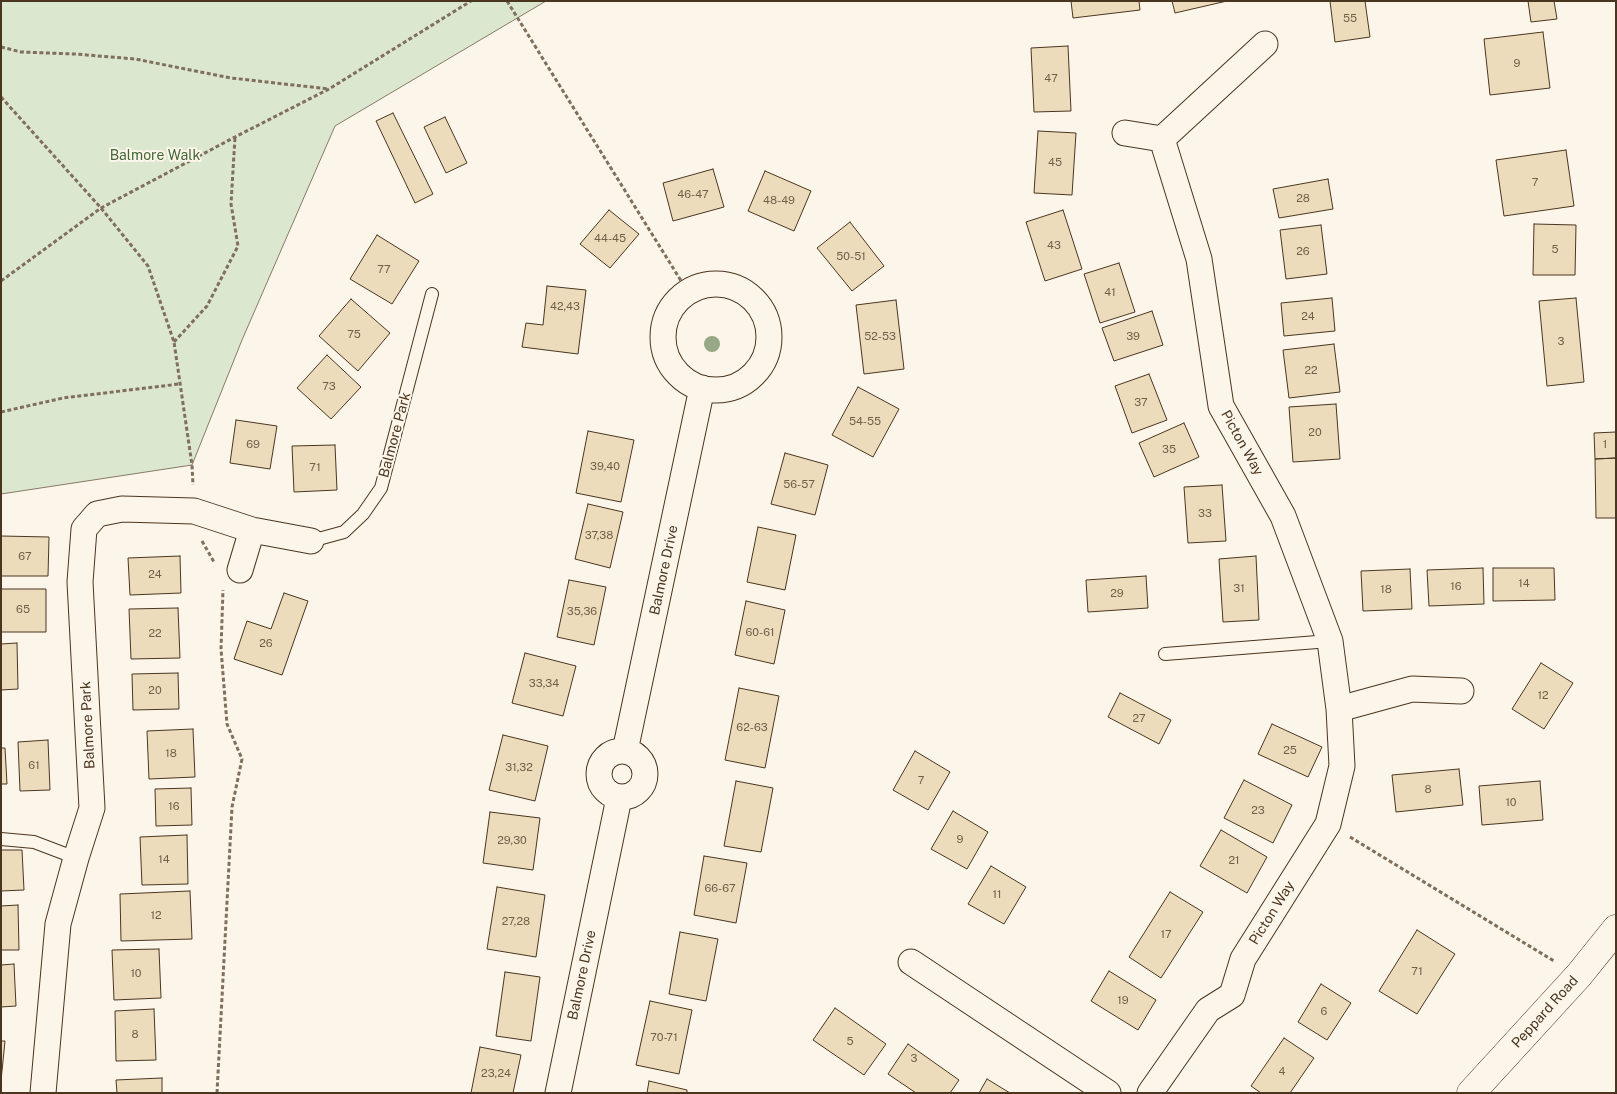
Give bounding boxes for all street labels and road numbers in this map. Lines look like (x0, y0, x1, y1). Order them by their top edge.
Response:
street label: Balmore Park (376, 390, 414, 480)
street label: Picton Way (1217, 407, 1267, 479)
street label: Balmore Drive (646, 523, 682, 617)
street label: Balmore Park (77, 681, 99, 769)
street label: Picton Way (1246, 878, 1298, 948)
street label: Balmore Drive (564, 928, 600, 1022)
street label: Peppard Road (1508, 972, 1582, 1052)

